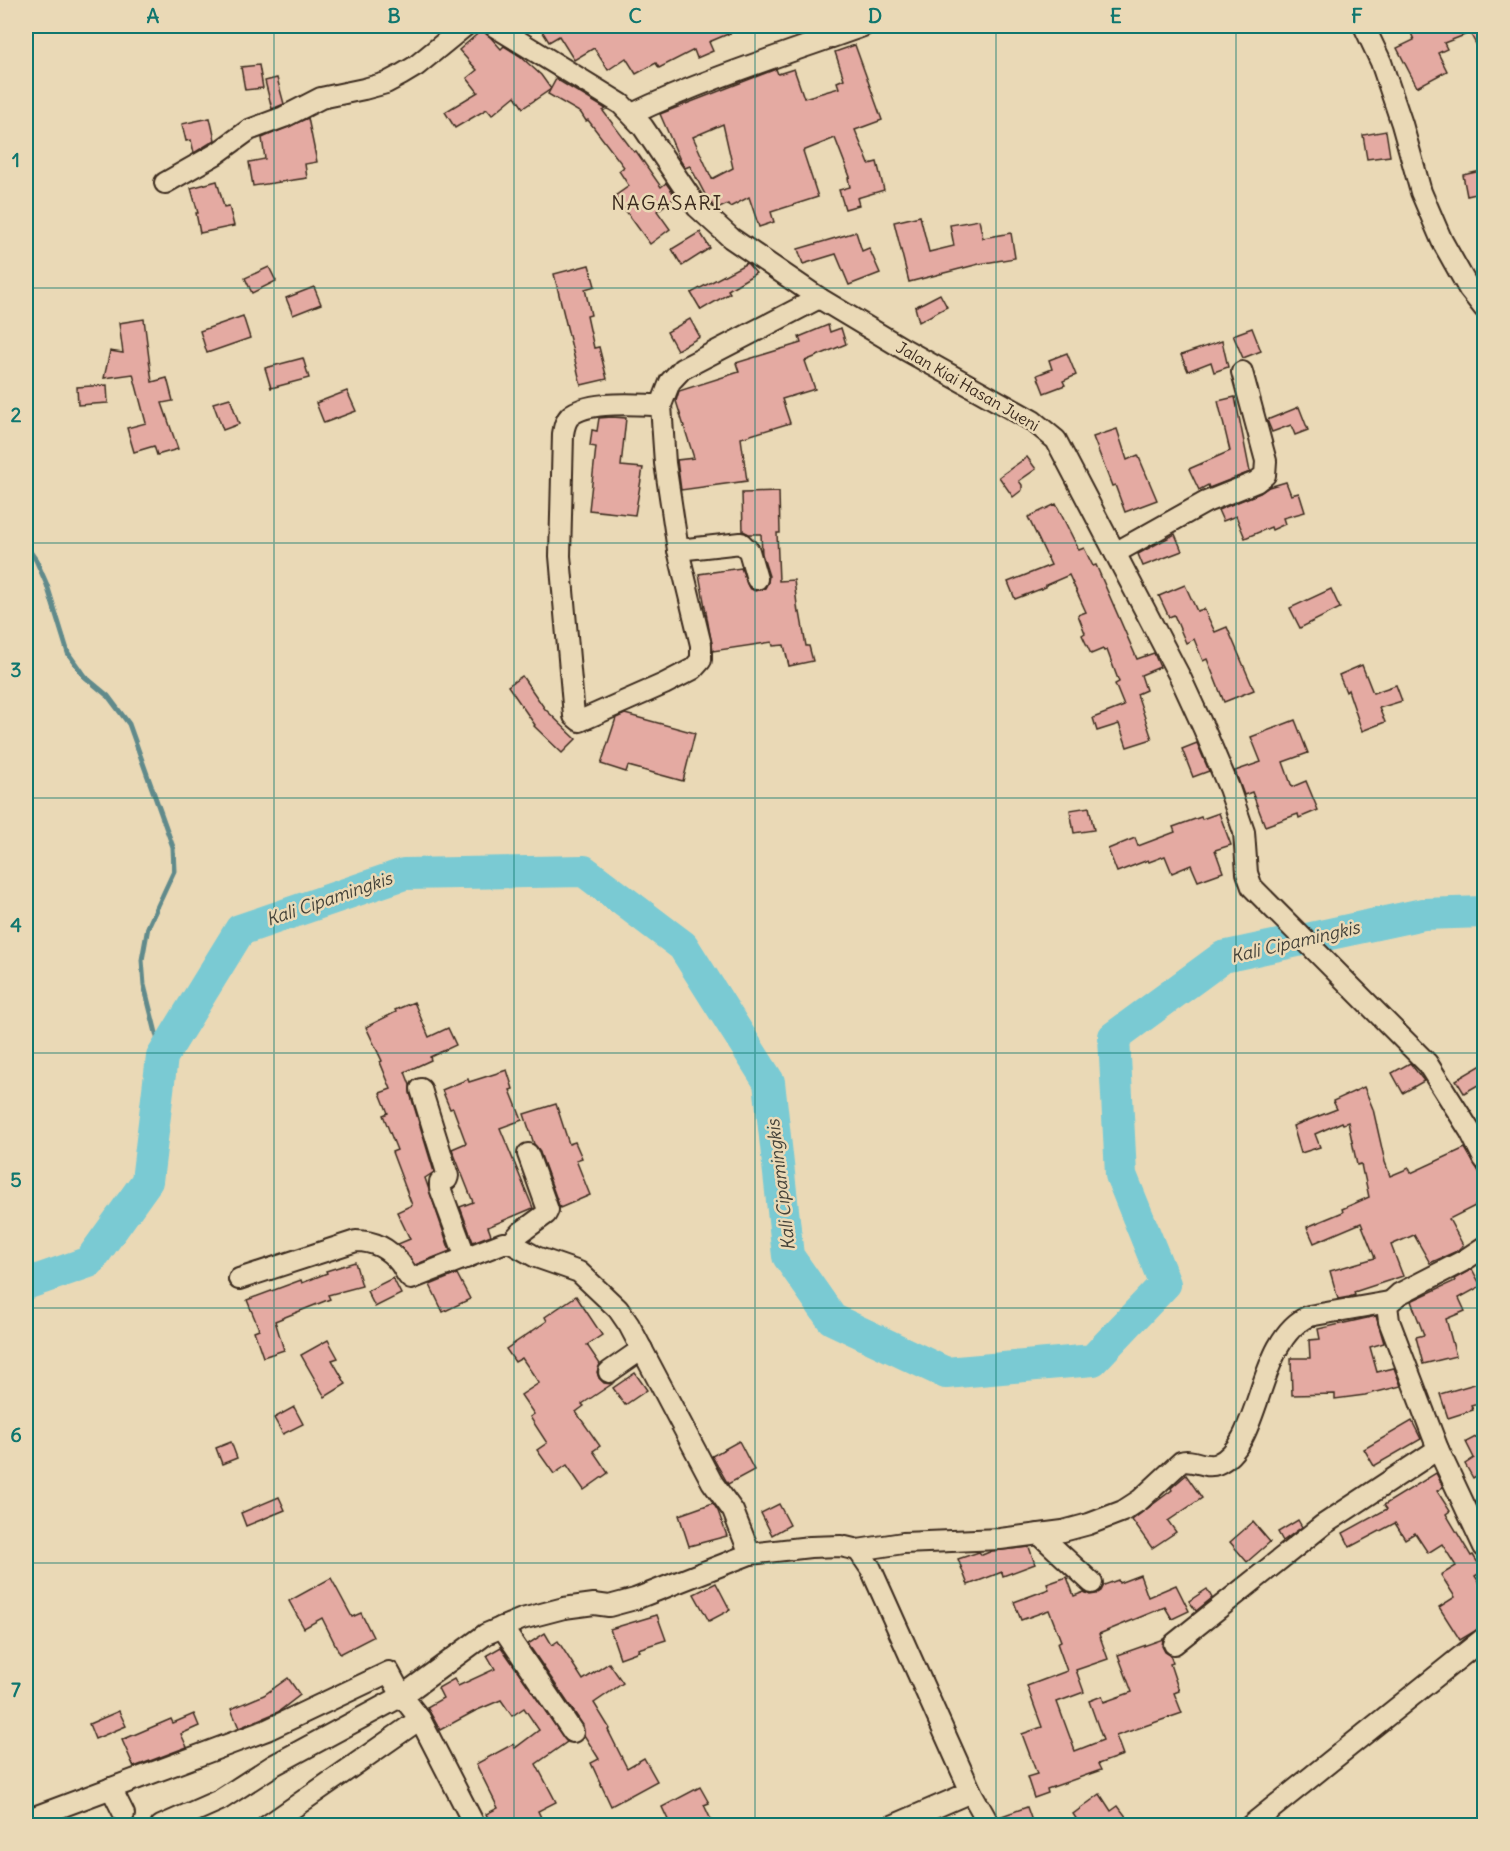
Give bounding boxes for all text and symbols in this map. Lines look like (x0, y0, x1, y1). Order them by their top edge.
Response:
text: A (147, 3, 160, 28)
text: B (387, 3, 401, 28)
text: C (628, 3, 642, 28)
text: D (868, 3, 882, 28)
text: E (1110, 3, 1122, 28)
text: F (1351, 3, 1363, 28)
text: 1 (12, 147, 20, 172)
district label: NAGASARI (611, 190, 723, 215)
street label: Jalan Kiai Hasan Jueni (893, 337, 1043, 435)
text: 2 (11, 402, 22, 427)
text: 3 (10, 657, 22, 682)
water label: Kali Cipamingkis (263, 866, 397, 931)
text: 4 (10, 912, 22, 937)
water label: Kali Cipamingkis (1228, 915, 1363, 968)
water label: Kali Cipamingkis (761, 1116, 800, 1252)
text: 5 (10, 1167, 22, 1192)
text: 6 (10, 1422, 22, 1447)
text: 7 (11, 1677, 21, 1702)

